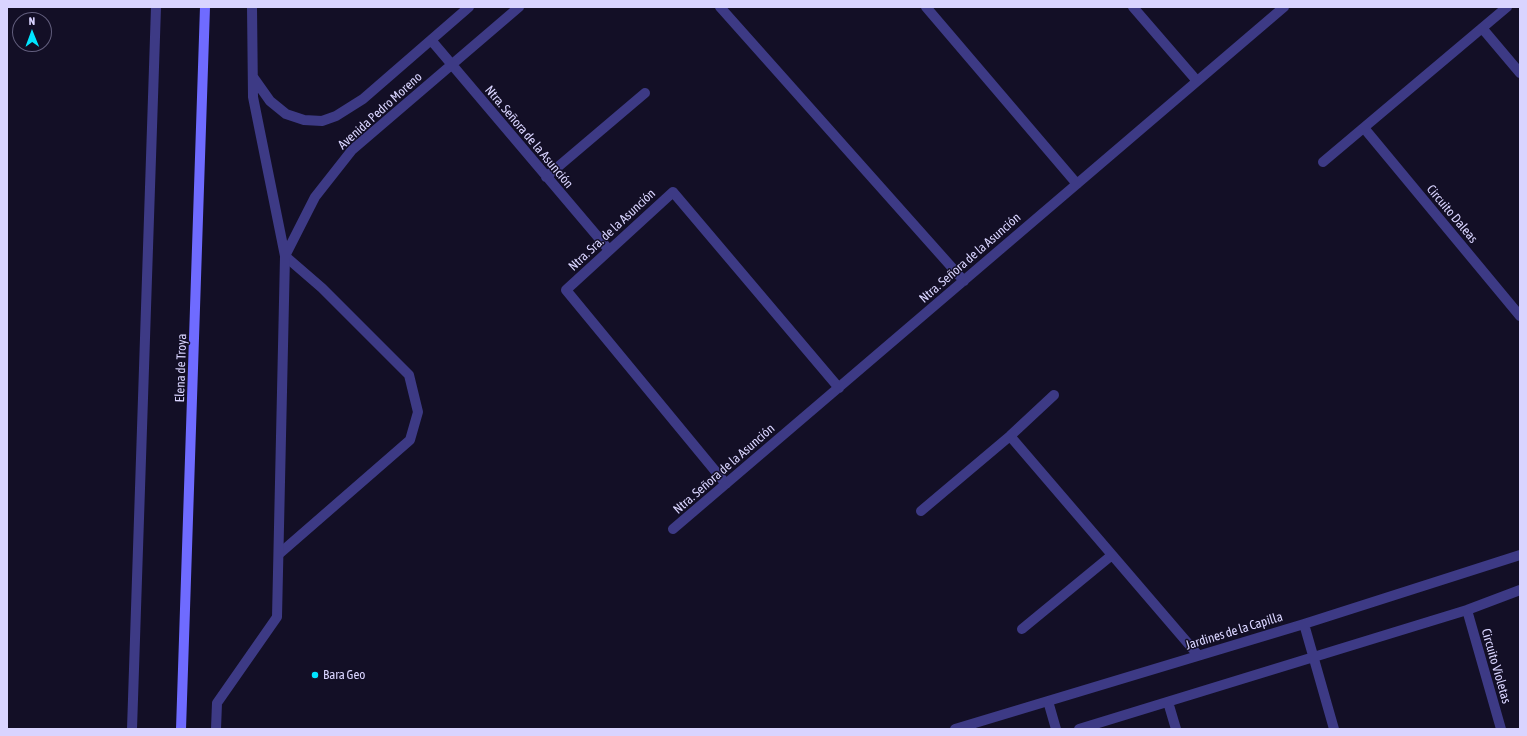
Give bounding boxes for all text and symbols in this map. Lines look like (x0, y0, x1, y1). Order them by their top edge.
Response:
north arrow (12, 12, 52, 52)
text: N (28, 15, 35, 27)
street label: Avenida Pedro Moreno (335, 69, 425, 153)
street label: Ntra. Señora de la Asunción (482, 83, 576, 191)
street label: Circuito Daleas (1423, 182, 1481, 246)
street label: Ntra. Sra. de la Asunción (565, 186, 659, 274)
street label: Ntra. Señora de la Asunción (916, 210, 1024, 306)
street label: Elena de Troya (172, 333, 190, 403)
street label: Ntra. Señora de la Asunción (670, 421, 778, 517)
street label: Jardines de la Capilla (1183, 609, 1285, 653)
street label: Circuito Violetas (1478, 627, 1514, 705)
place label: Bara Geo (323, 667, 365, 683)
marker: Bara Geo (310, 670, 320, 680)

